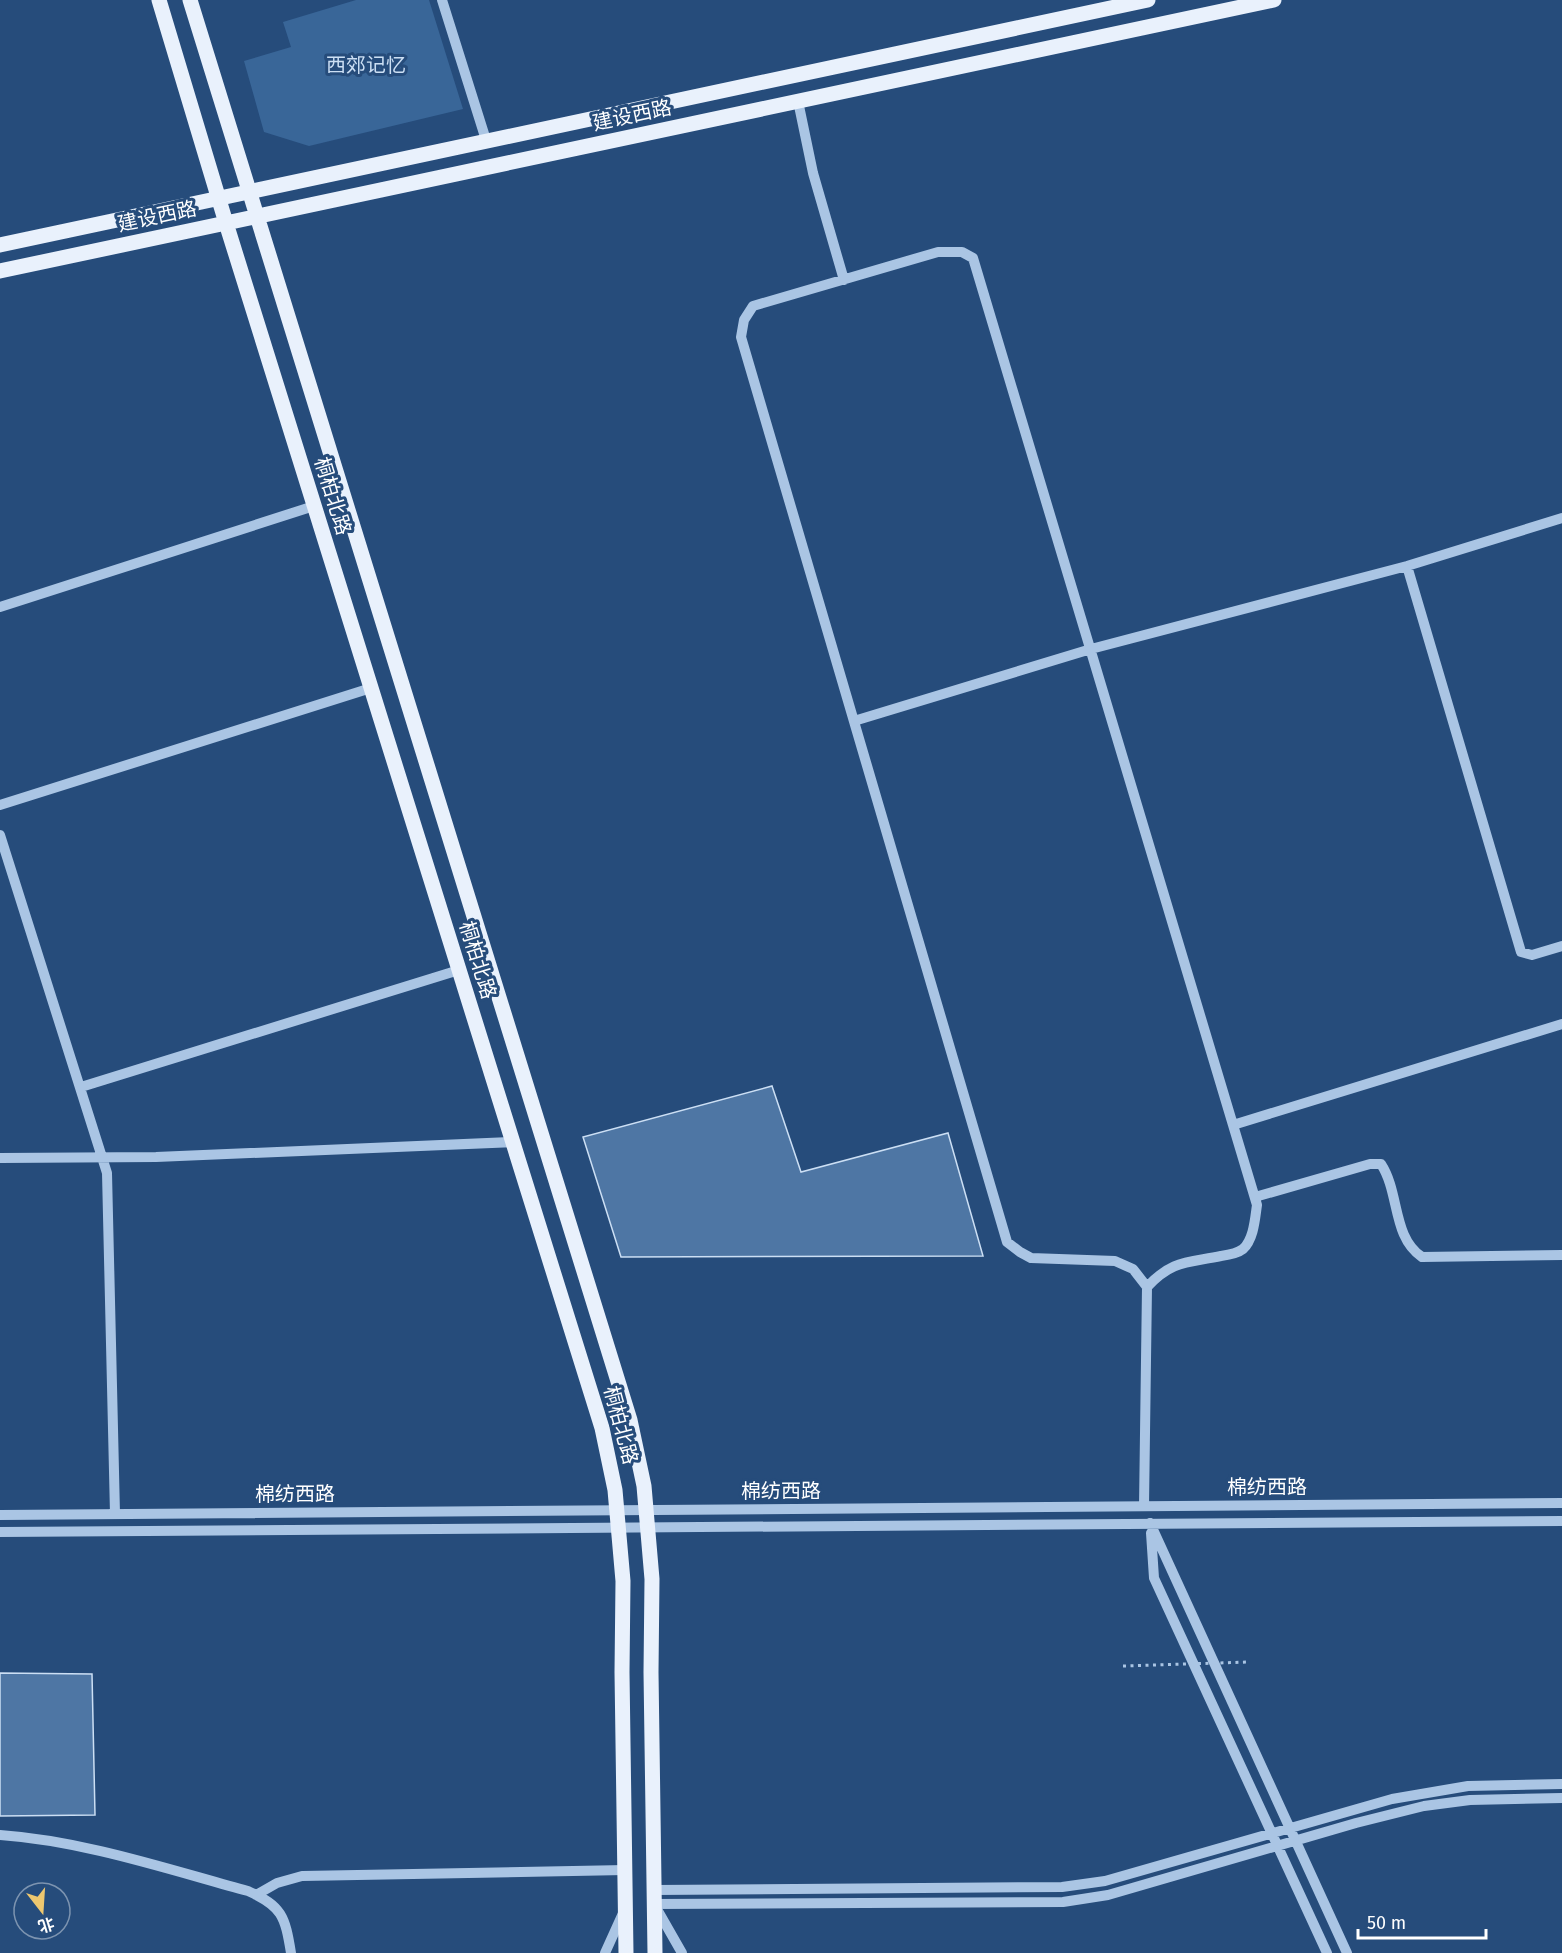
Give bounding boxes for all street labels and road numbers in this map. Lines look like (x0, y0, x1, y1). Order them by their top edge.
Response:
street label: 建设西路 (590, 95, 674, 135)
street label: 建设西路 (115, 196, 199, 236)
street label: 桐柏北路 (310, 454, 356, 538)
street label: 桐柏北路 (455, 918, 501, 1002)
street label: 桐柏北路 (599, 1383, 643, 1467)
street label: 棉纺西路 (1227, 1475, 1307, 1499)
street label: 棉纺西路 (741, 1479, 821, 1503)
street label: 棉纺西路 (255, 1482, 335, 1506)

